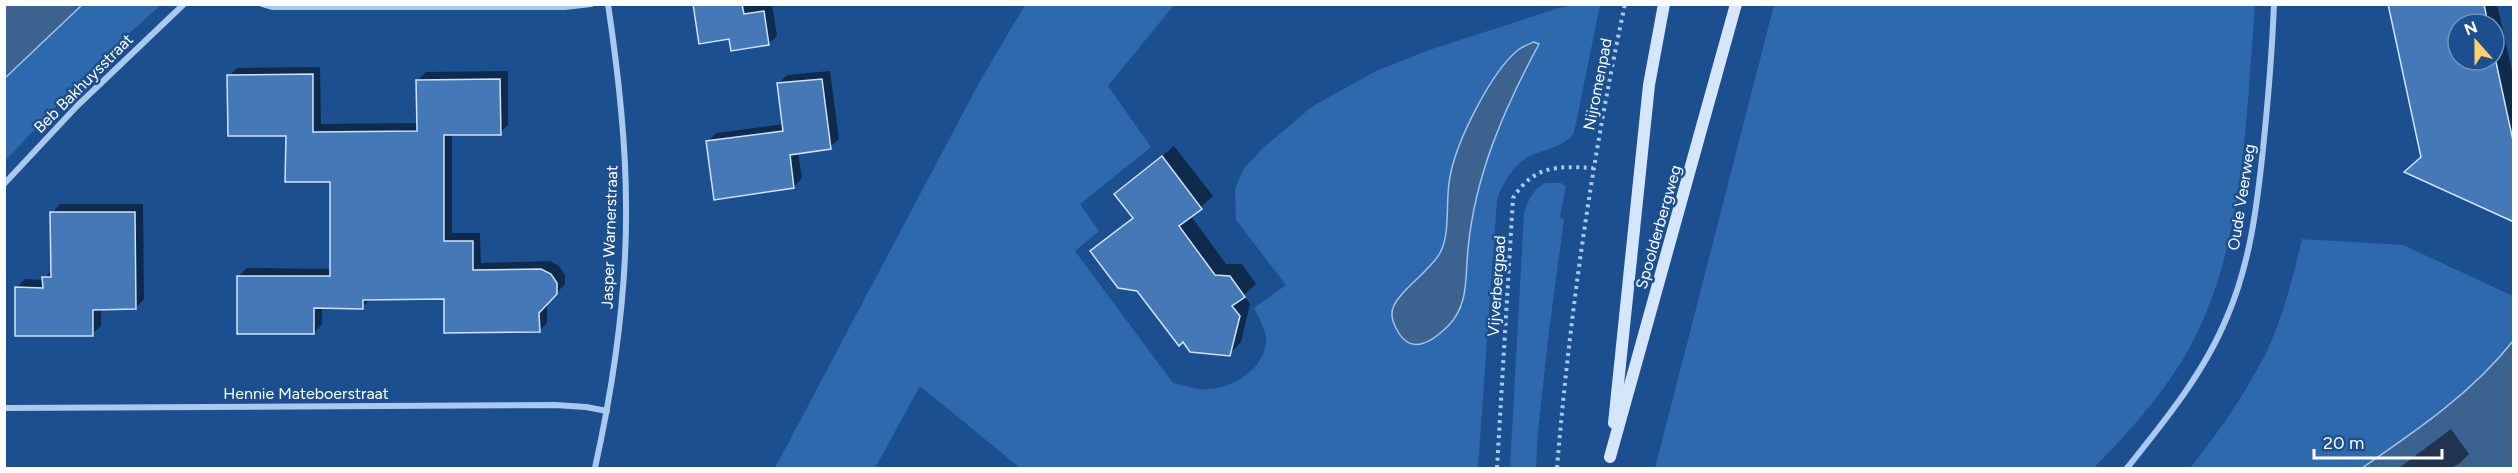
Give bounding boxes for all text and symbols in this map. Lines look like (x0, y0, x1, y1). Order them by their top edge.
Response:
north arrow (2446, 12, 2506, 72)
text: N (2462, 17, 2480, 40)
street label: Beb Bakhuysstraat (30, 30, 137, 137)
street label: Nijromenpad (1579, 36, 1616, 132)
street label: Oude Veerweg (2224, 143, 2259, 252)
street label: Spoolderbergweg (1632, 163, 1685, 291)
street label: Jasper Warnerstraat (597, 165, 622, 309)
street label: Vijverbergpad (1483, 235, 1510, 337)
street label: Hennie Mateboerstraat (223, 384, 389, 403)
scale bar (2314, 422, 2442, 460)
text: 20 m (2323, 432, 2364, 454)

